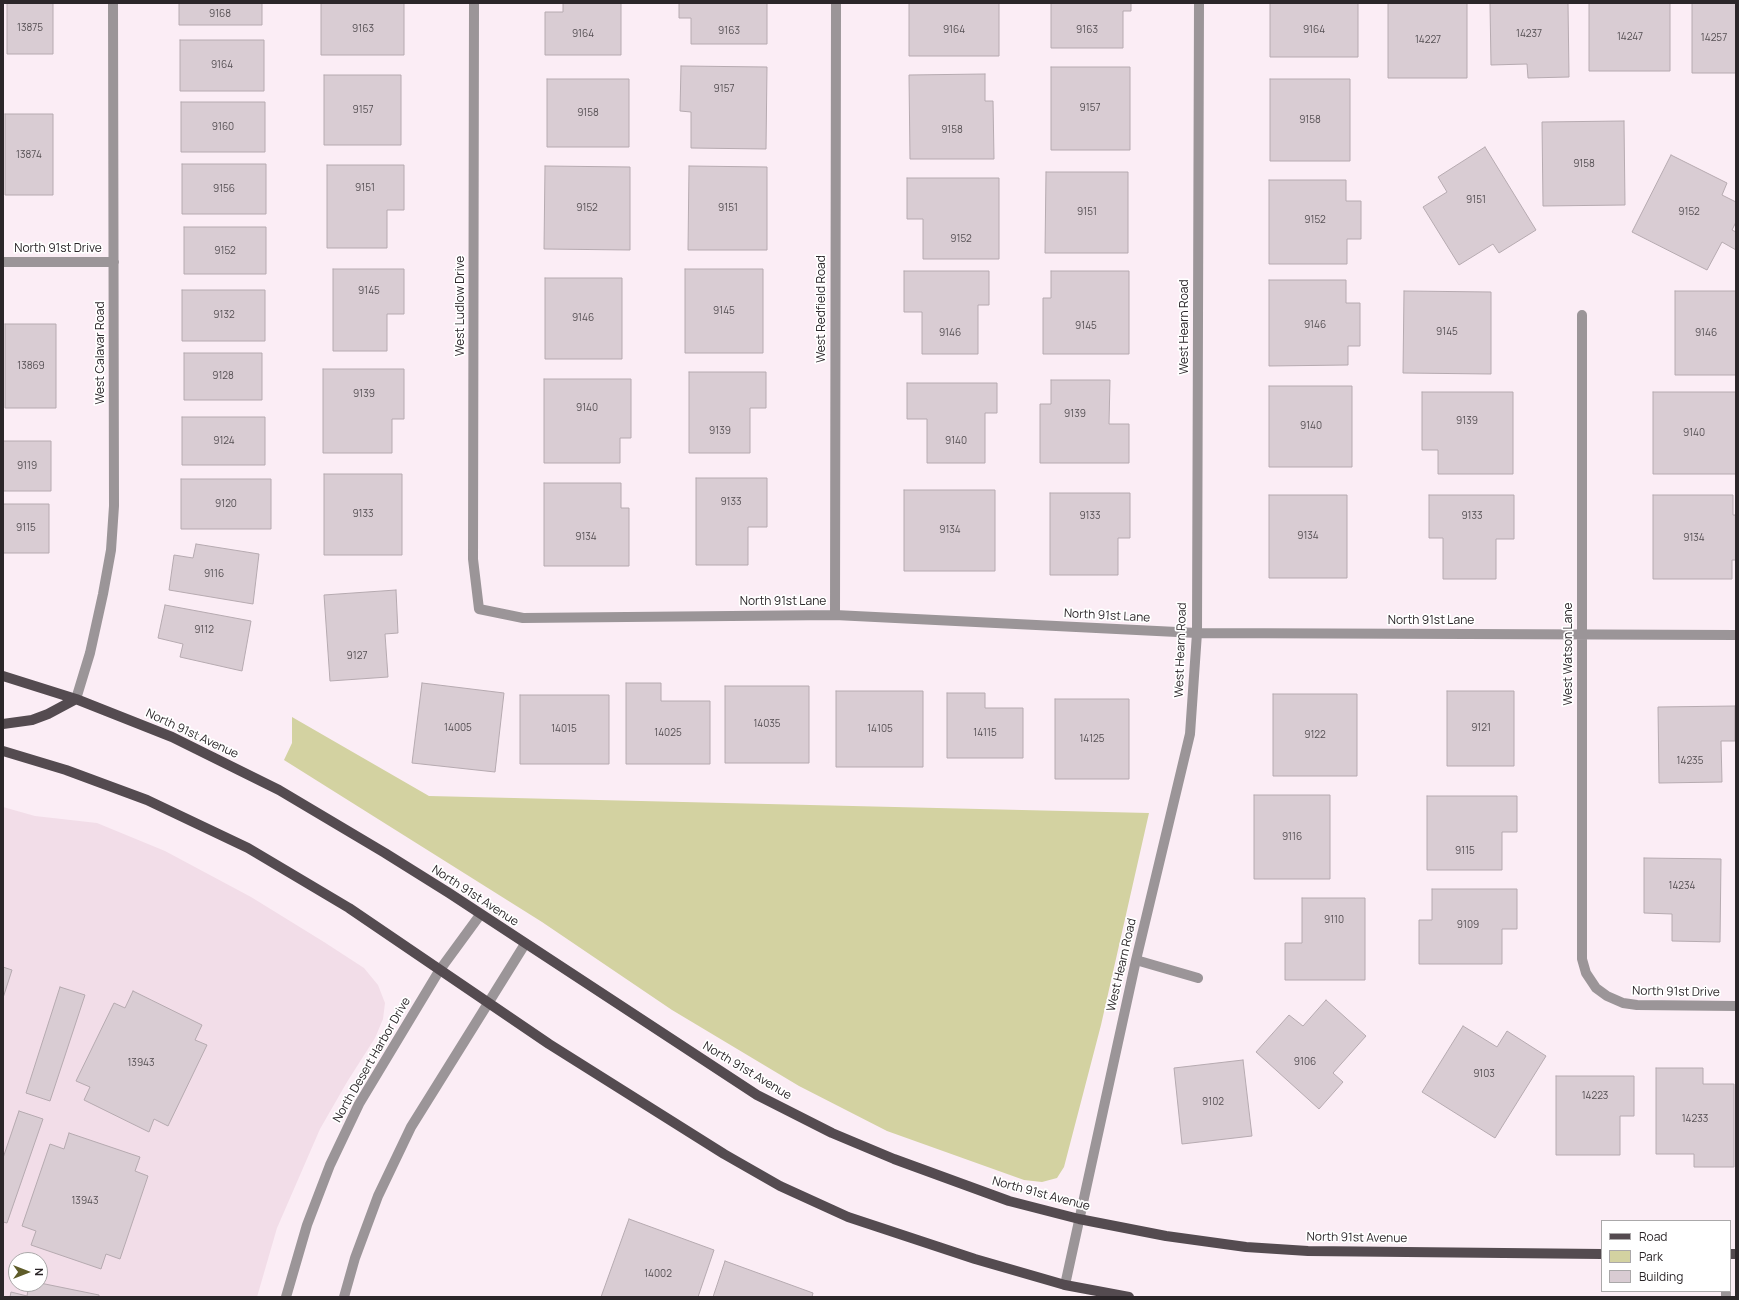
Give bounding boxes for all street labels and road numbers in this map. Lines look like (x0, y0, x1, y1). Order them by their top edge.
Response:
street label: North 91st Drive (14, 242, 102, 256)
street label: West Redfield Road (815, 255, 829, 363)
street label: West Ludlow Drive (454, 256, 468, 356)
street label: West Hearn Road (1178, 279, 1192, 375)
street label: West Calavar Road (94, 301, 108, 405)
street label: North 91st Lane (740, 595, 826, 609)
street label: West Hearn Road (1172, 602, 1190, 698)
street label: West Watson Lane (1562, 602, 1576, 706)
street label: North 91st Lane (1063, 607, 1151, 625)
street label: North 91st Lane (1388, 614, 1474, 628)
street label: North 91st Avenue (143, 706, 241, 762)
street label: North 91st Avenue (429, 863, 521, 929)
street label: West Hearn Road (1104, 917, 1140, 1013)
street label: North 91st Drive (1632, 984, 1720, 1000)
street label: North Desert Harbor Drive (330, 995, 414, 1125)
street label: North 91st Avenue (700, 1039, 794, 1103)
street label: North 91st Avenue (991, 1174, 1091, 1214)
street label: North 91st Avenue (1307, 1230, 1407, 1246)

